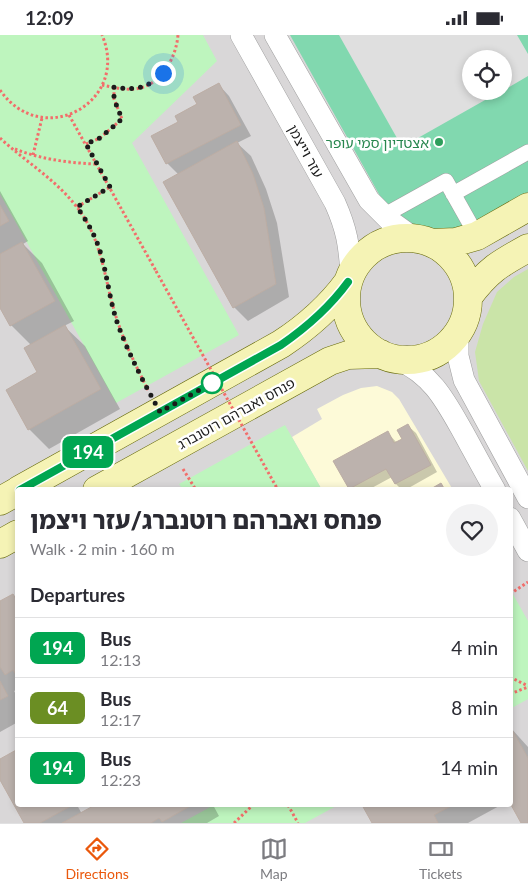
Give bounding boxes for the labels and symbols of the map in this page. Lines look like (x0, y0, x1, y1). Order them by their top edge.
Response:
your location (151, 61, 176, 86)
street label: עזר וייצמן (285, 122, 327, 180)
place label: אצטדיון סמי עופר (326, 134, 429, 151)
marker: אצטדיון סמי עופר (433, 136, 445, 148)
unlabelled marker (201, 372, 223, 394)
street label: פנחס ואברהם רוטנברג (174, 374, 298, 452)
line badge: 194 (59, 436, 117, 468)

